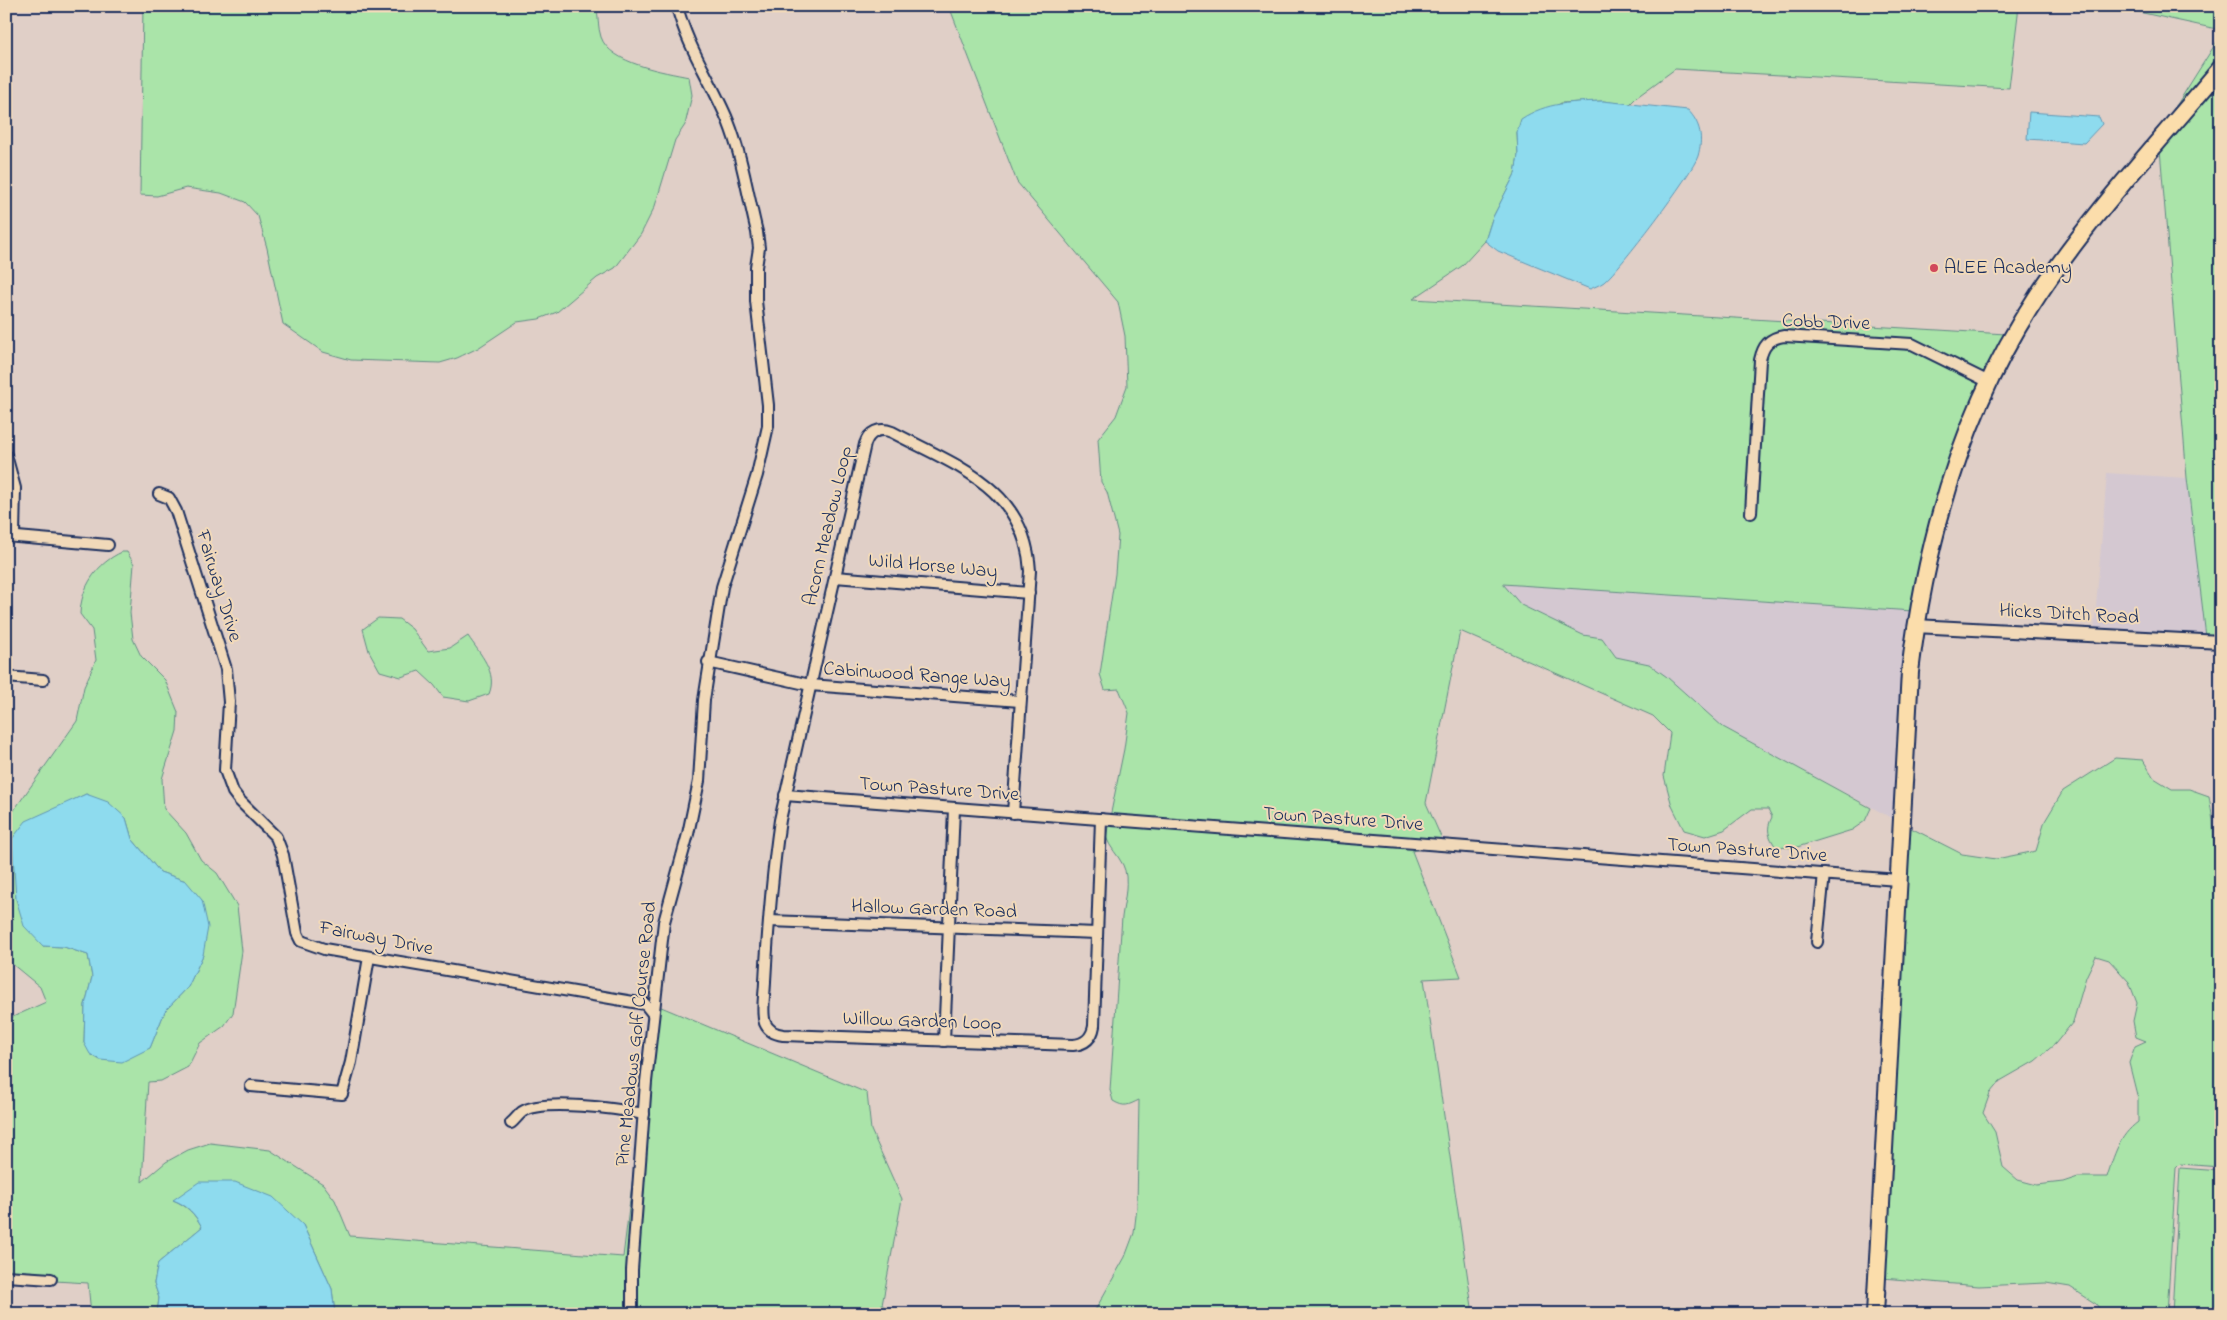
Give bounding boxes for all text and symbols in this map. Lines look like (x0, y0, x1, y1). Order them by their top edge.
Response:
place label: ALEE Academy (1944, 254, 2072, 283)
marker: ALEE Academy (1928, 262, 1940, 274)
street label: Cobb Drive (1781, 307, 1871, 339)
street label: Acorn Meadow Loop (796, 443, 862, 609)
street label: Fairway Drive (187, 526, 249, 645)
street label: Wild Horse Way (867, 547, 999, 587)
street label: Hicks Ditch Road (1998, 597, 2140, 633)
street label: Cabinwood Range Way (822, 655, 1012, 698)
street label: Town Pasture Drive (858, 770, 1020, 810)
street label: Town Pasture Drive (1262, 800, 1424, 840)
street label: Town Pasture Drive (1666, 831, 1828, 871)
street label: Hallow Garden Road (851, 893, 1017, 927)
street label: Pine Meadows Golf Course Road (609, 900, 665, 1168)
street label: Fairway Drive (316, 914, 435, 964)
street label: Willow Garden Loop (842, 1005, 1002, 1039)

